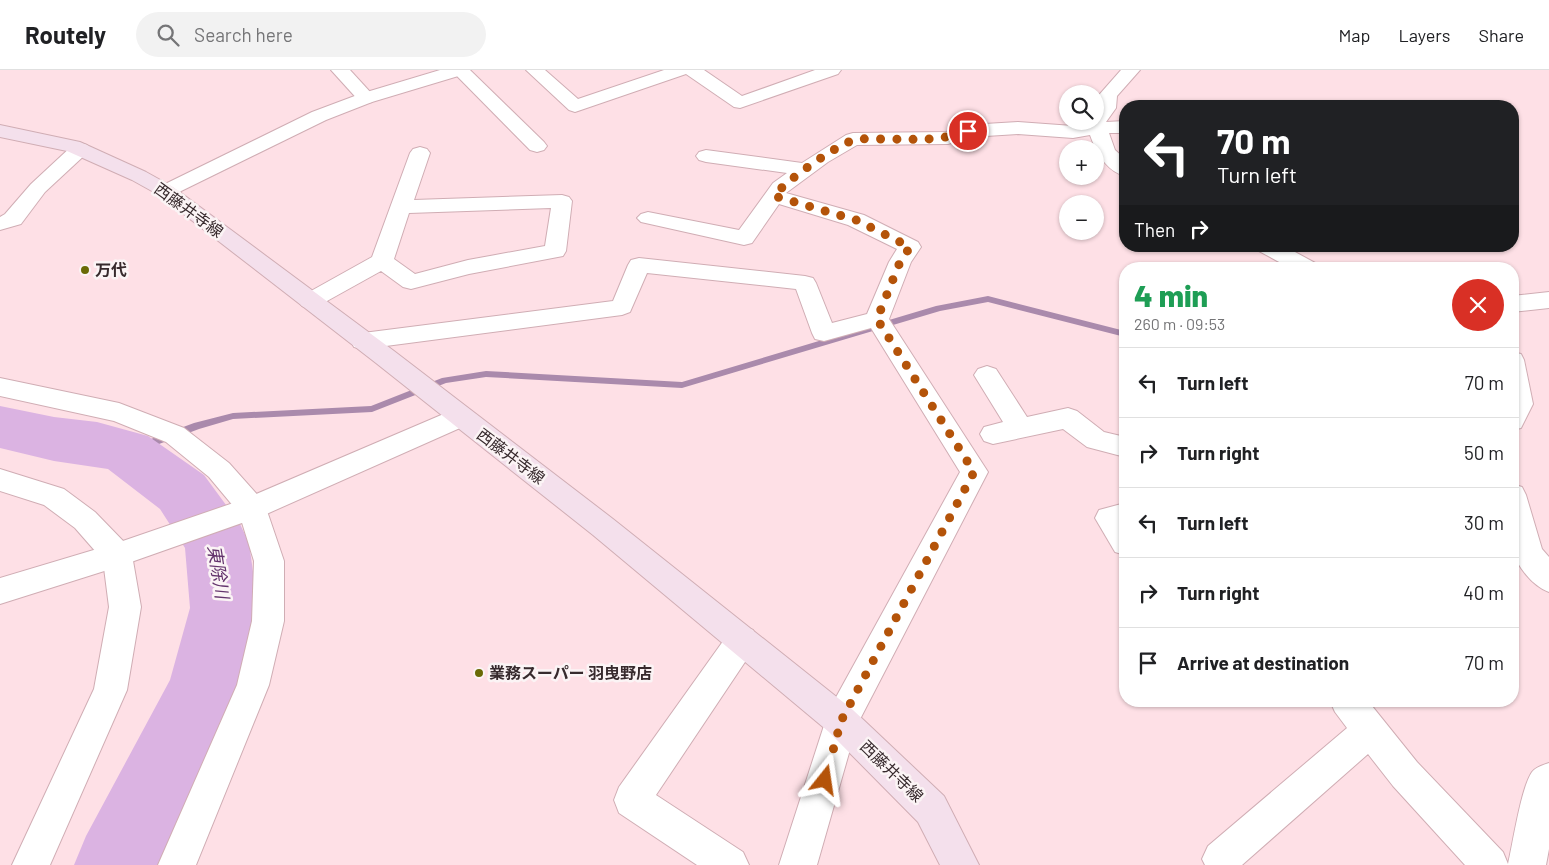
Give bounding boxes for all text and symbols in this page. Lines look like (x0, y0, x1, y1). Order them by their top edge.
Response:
search box (136, 12, 486, 57)
text: Routely (25, 20, 106, 49)
icon: search (154, 21, 182, 49)
text: Search here (194, 23, 293, 46)
text: Map (1338, 24, 1370, 46)
text: Layers (1398, 24, 1451, 46)
text: Share (1479, 24, 1524, 46)
map controls (1059, 85, 1104, 240)
button: search (1059, 85, 1104, 130)
pin (947, 110, 989, 152)
icon: arrive (954, 117, 982, 145)
text: 70 m (1217, 119, 1291, 161)
icon: left (1134, 120, 1199, 185)
button: + (1059, 140, 1104, 185)
text: Turn left (1217, 161, 1297, 187)
street label: 西藤井寺線 (151, 178, 227, 241)
button: − (1059, 195, 1104, 240)
icon: right (1185, 215, 1213, 243)
text: Then (1134, 218, 1175, 241)
place label: 万代 (95, 260, 127, 279)
marker: 万代 (79, 264, 91, 276)
text: 4 min (1134, 277, 1208, 313)
button: close (1452, 279, 1504, 331)
text: 260 m · 09:53 (1134, 314, 1225, 333)
icon: left (1134, 369, 1162, 397)
text: Turn left (1177, 371, 1248, 394)
text: 70 m (1465, 371, 1504, 394)
street label: 西藤井寺線 (474, 424, 549, 487)
icon: right (1134, 439, 1162, 467)
text: Turn right (1177, 441, 1259, 464)
text: 50 m (1464, 441, 1504, 464)
icon: left (1134, 509, 1162, 537)
text: Turn left (1177, 511, 1248, 534)
text: 30 m (1464, 511, 1504, 534)
water label: 東除川 (204, 543, 234, 602)
icon: right (1134, 579, 1162, 607)
text: Turn right (1177, 581, 1259, 604)
text: 40 m (1463, 581, 1504, 604)
icon: arrive (1134, 649, 1162, 677)
text: Arrive at destination (1177, 651, 1349, 674)
text: 70 m (1465, 651, 1504, 674)
place label: 業務スーパー 羽曳野店 (489, 663, 652, 682)
marker: 業務スーパー 羽曳野店 (473, 667, 485, 679)
street label: 西藤井寺線 (857, 736, 928, 805)
position arrow (798, 753, 850, 805)

